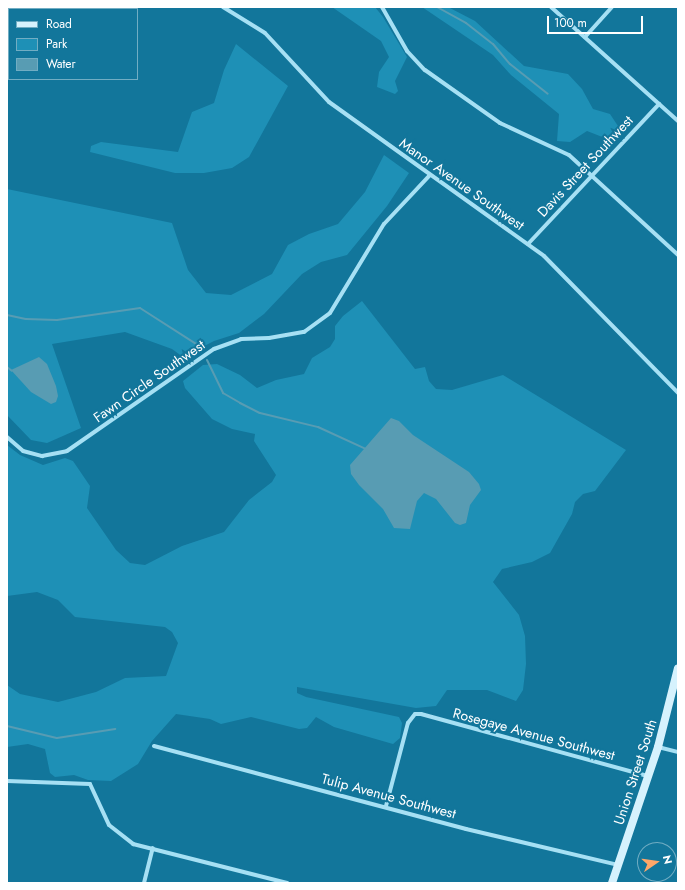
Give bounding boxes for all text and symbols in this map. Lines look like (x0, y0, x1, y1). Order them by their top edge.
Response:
legend (8, 8, 138, 80)
scale bar (549, 8, 645, 34)
text: 100 m (554, 14, 587, 32)
text: Road (46, 15, 72, 33)
text: Park (46, 35, 67, 53)
text: Water (46, 55, 76, 73)
street label: Davis Street Southwest (534, 112, 636, 220)
street label: Manor Avenue Southwest (396, 134, 528, 234)
street label: Fawn Circle Southwest (90, 336, 208, 426)
street label: Rosegaye Avenue Southwest (451, 704, 617, 764)
street label: Union Street South (610, 717, 660, 827)
street label: Tulip Avenue Southwest (320, 770, 458, 822)
north arrow (637, 842, 677, 882)
text: N (659, 853, 676, 866)

